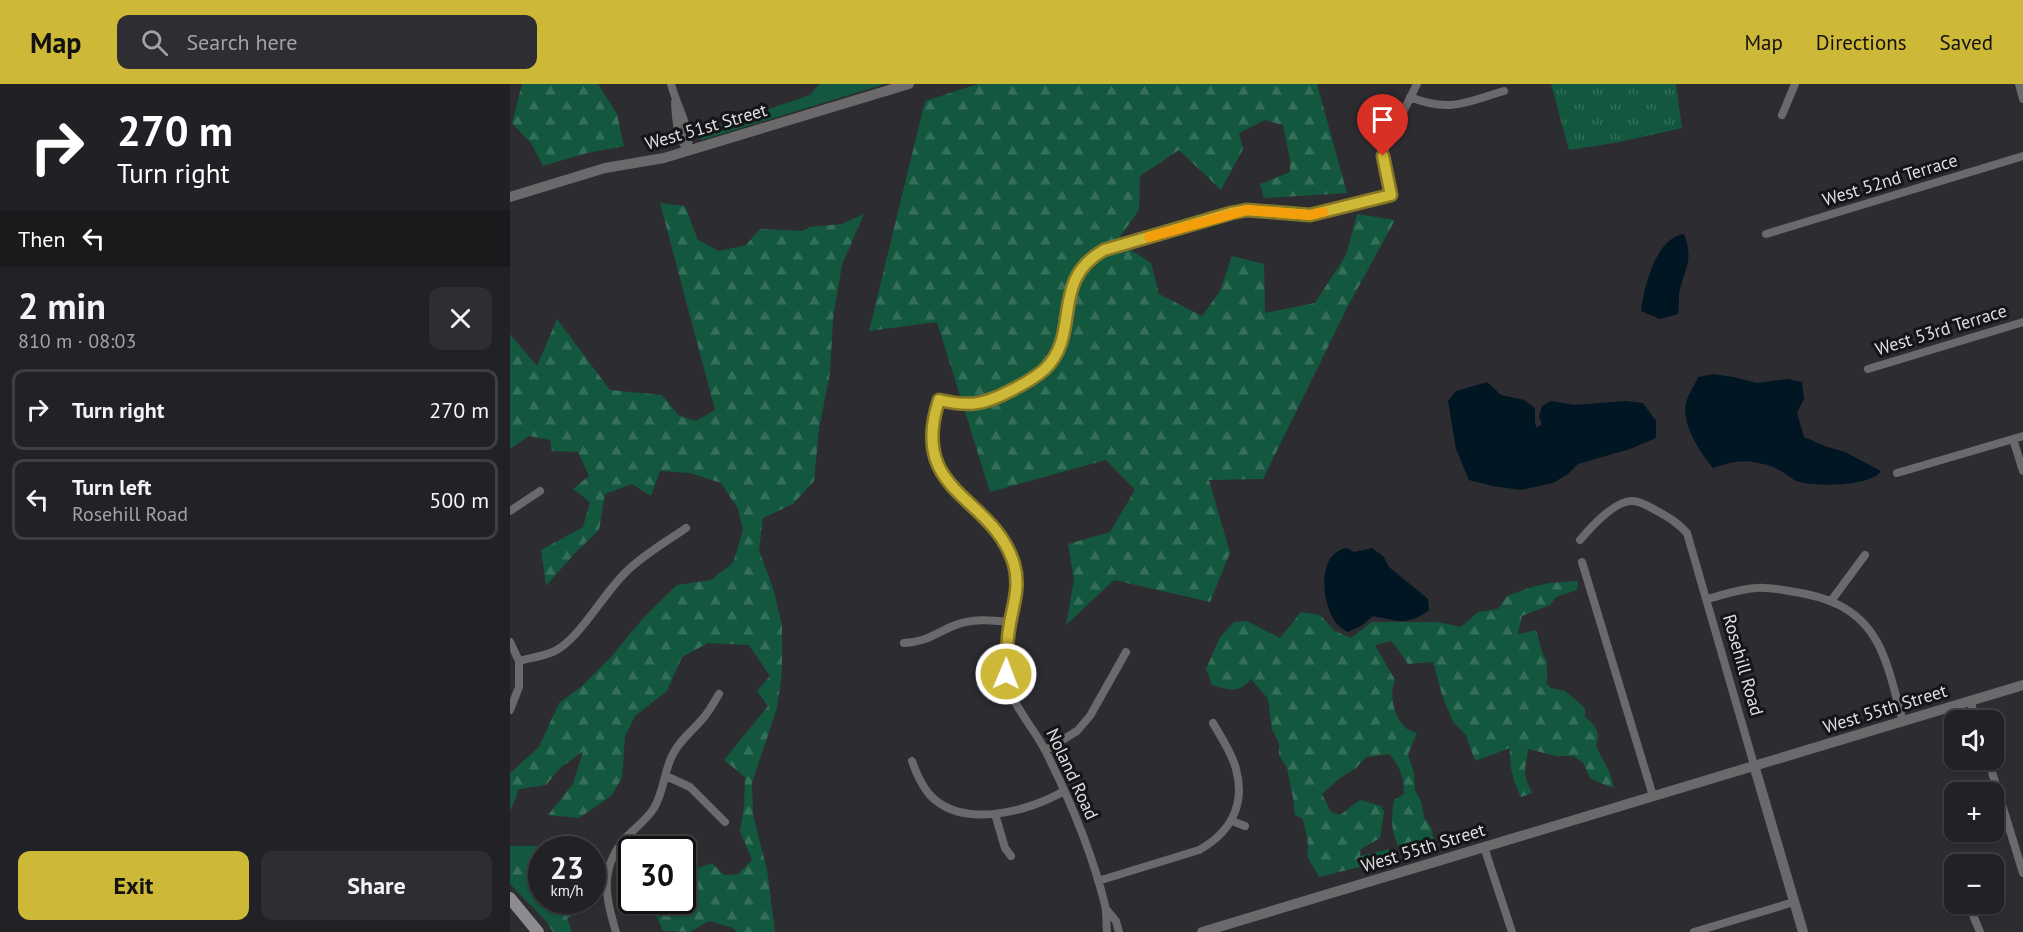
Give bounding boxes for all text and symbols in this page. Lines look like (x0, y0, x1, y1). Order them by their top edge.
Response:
search box (117, 15, 537, 69)
text: Map (30, 24, 81, 61)
icon: search (138, 26, 171, 59)
text: Search here (186, 28, 297, 56)
text: Map (1744, 29, 1783, 56)
text: Directions (1816, 29, 1907, 56)
text: Saved (1940, 29, 1993, 56)
pin (1357, 94, 1408, 156)
street label: West 51st Street (642, 98, 770, 155)
text: 270 m (117, 103, 233, 158)
icon: arrive (1366, 103, 1399, 136)
icon: right (18, 108, 96, 186)
street label: West 52nd Terrace (1820, 148, 1960, 211)
text: Turn right (117, 156, 230, 190)
icon: left (77, 222, 110, 255)
text: Then (18, 225, 65, 253)
text: 2 min (18, 282, 106, 329)
button: close (429, 287, 492, 350)
street label: West 53rd Terrace (1872, 299, 2009, 360)
text: 810 m · 08:03 (18, 328, 136, 354)
icon: right (21, 393, 54, 426)
text: Turn right (72, 396, 164, 424)
text: 270 m (429, 396, 489, 424)
text: Turn left (72, 473, 152, 501)
icon: left (21, 483, 54, 516)
text: 500 m (429, 486, 489, 514)
text: Rosehill Road (72, 501, 188, 527)
street label: Rosehill Road (1718, 612, 1769, 718)
position arrow (974, 642, 1038, 706)
street label: West 55th Street (1820, 679, 1949, 738)
map controls (1944, 710, 2004, 914)
button: sound (1944, 710, 2004, 770)
street label: Noland Road (1041, 724, 1104, 823)
button: + (1944, 782, 2004, 842)
street label: West 55th Street (1358, 818, 1487, 877)
speed limit sign: 30 (618, 836, 696, 914)
text: 23 (550, 848, 584, 887)
button: Exit (18, 851, 249, 920)
button: Share (261, 851, 492, 920)
button: − (1944, 854, 2004, 914)
text: km/h (551, 881, 583, 900)

